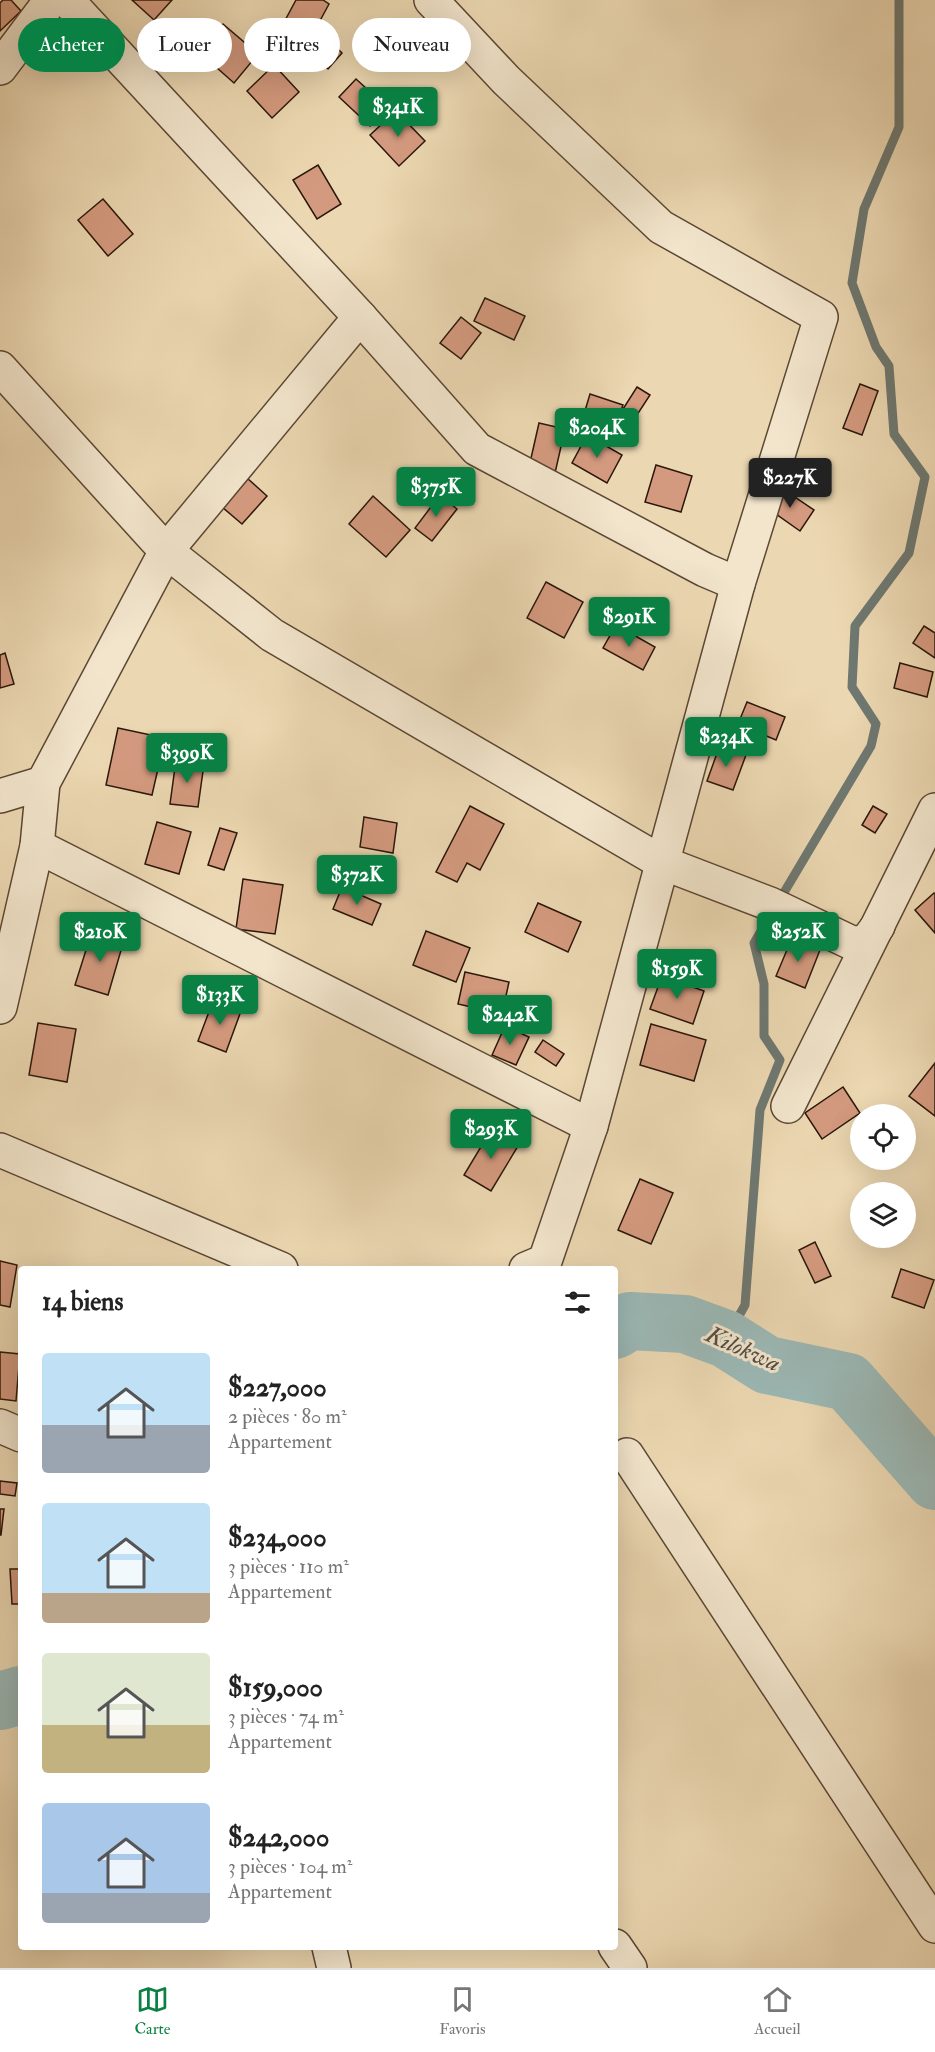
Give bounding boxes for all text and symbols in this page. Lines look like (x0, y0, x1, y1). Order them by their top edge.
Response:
chip: Acheter (18, 18, 125, 72)
chip: Louer (137, 18, 232, 72)
chip: Filtres (244, 18, 340, 72)
chip: Nouveau (352, 18, 471, 72)
pin: $341K (356, 87, 440, 138)
text: $341K (373, 94, 423, 119)
pin: $204K (555, 408, 639, 459)
text: $204K (569, 415, 625, 440)
pin: $227K (748, 458, 832, 509)
text: $227K (763, 465, 817, 490)
pin: $375K (394, 467, 478, 518)
text: $375K (411, 474, 461, 499)
pin: $291K (587, 597, 671, 648)
text: $291K (603, 604, 655, 629)
pin: $234K (684, 717, 768, 768)
text: $234K (699, 724, 753, 749)
pin: $399K (145, 733, 229, 784)
text: $399K (160, 740, 214, 765)
pin: $372K (315, 855, 399, 906)
text: $372K (331, 862, 383, 887)
pin: $210K (58, 912, 142, 963)
pin: $252K (756, 912, 840, 963)
text: $210K (74, 919, 126, 944)
text: $252K (771, 919, 825, 944)
pin: $159K (635, 949, 719, 1000)
text: $159K (651, 956, 703, 981)
pin: $133K (178, 975, 262, 1026)
text: $133K (196, 982, 244, 1007)
pin: $242K (468, 995, 552, 1046)
text: $242K (482, 1002, 538, 1027)
map controls (850, 1104, 916, 1248)
button: locate (850, 1104, 916, 1170)
pin: $293K (449, 1109, 533, 1160)
text: $293K (464, 1116, 518, 1141)
button: layers (850, 1182, 916, 1248)
text: 14 biens (42, 1286, 123, 1318)
icon: filters (561, 1286, 594, 1319)
water label: Kilokwa (700, 1319, 785, 1379)
text: $227,000 (228, 1372, 327, 1404)
icon: home (90, 1377, 162, 1449)
text: 2 pièces · 80 m² (228, 1404, 347, 1429)
text: Appartement (228, 1429, 332, 1454)
text: $234,000 (228, 1522, 327, 1554)
icon: home (90, 1527, 162, 1599)
text: 3 pièces · 110 m² (228, 1554, 349, 1579)
text: Appartement (228, 1579, 332, 1604)
text: $159,000 (228, 1672, 323, 1704)
icon: home (90, 1677, 162, 1749)
text: 3 pièces · 74 m² (228, 1704, 344, 1729)
text: Appartement (228, 1729, 332, 1754)
text: $242,000 (228, 1822, 329, 1854)
icon: home (90, 1827, 162, 1899)
text: 3 pièces · 104 m² (228, 1854, 352, 1879)
text: Appartement (228, 1879, 332, 1904)
tab: Carte (134, 1983, 170, 2039)
tab: Favoris (439, 1983, 485, 2039)
tab: Accueil (754, 1983, 801, 2039)

